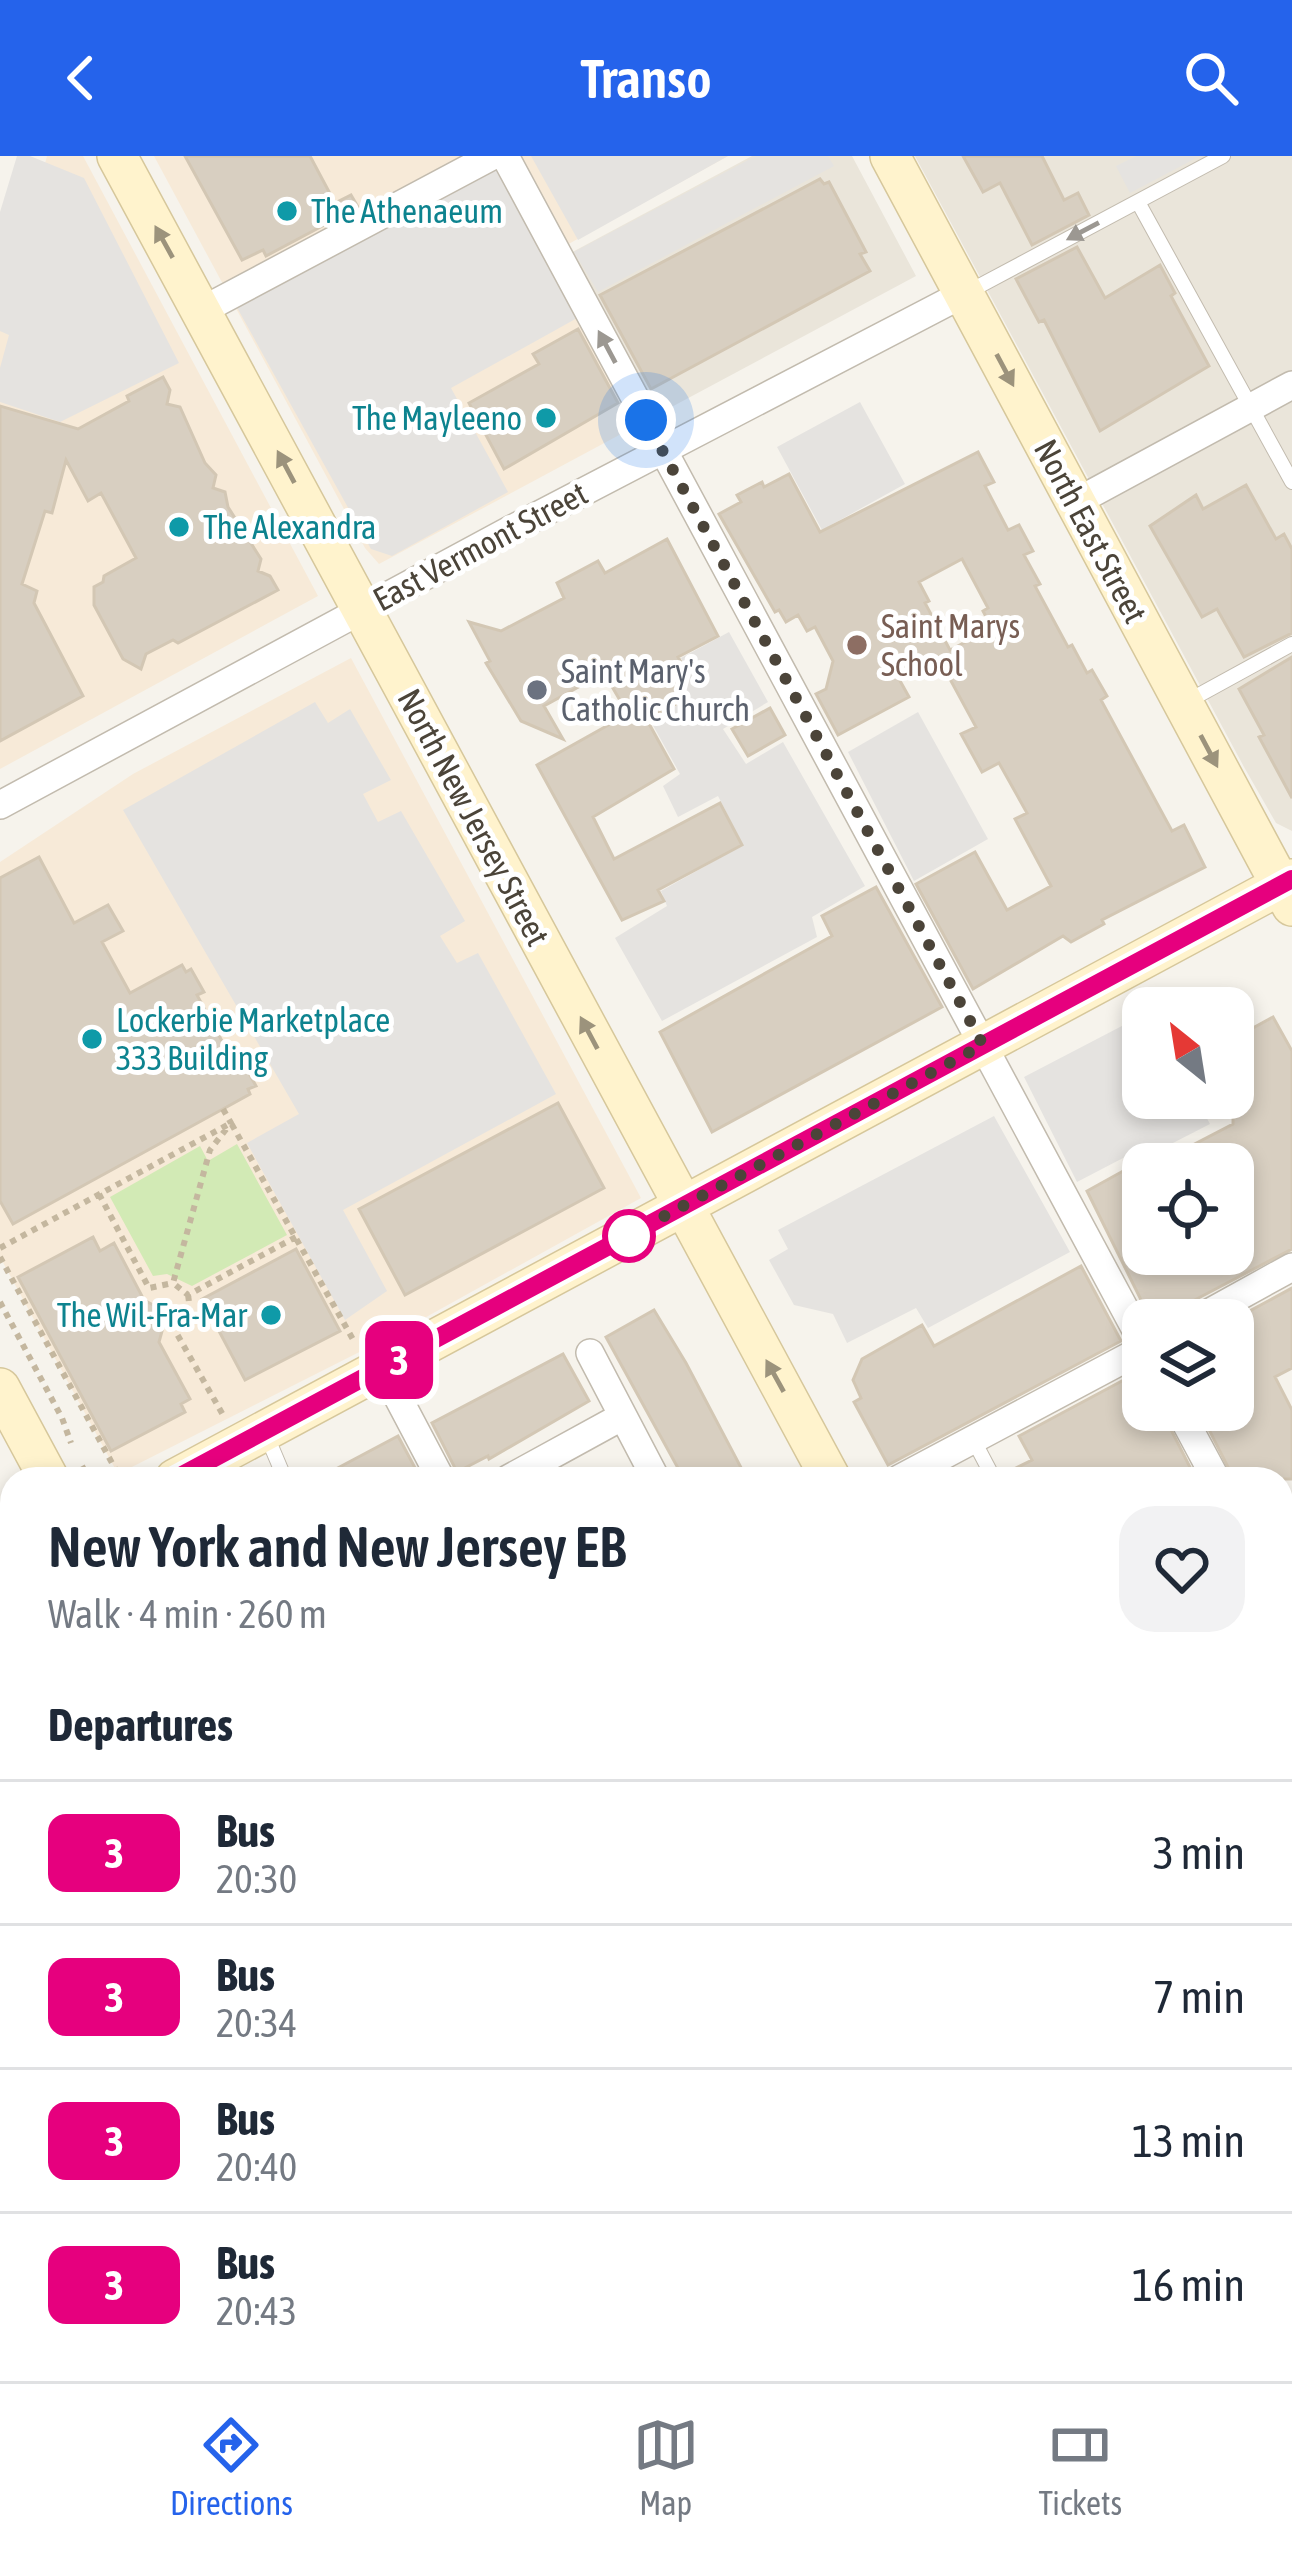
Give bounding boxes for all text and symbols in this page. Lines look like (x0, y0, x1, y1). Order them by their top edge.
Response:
icon: back (48, 45, 114, 111)
icon: search (1178, 45, 1244, 111)
text: Transo (580, 48, 712, 109)
place label: The Athenaeum (311, 192, 503, 230)
marker: The Athenaeum (274, 198, 300, 224)
one-way arrow (1065, 220, 1100, 241)
one-way arrow (154, 225, 175, 260)
one-way arrow (597, 329, 618, 364)
one-way arrow (994, 353, 1015, 388)
your location (616, 390, 676, 450)
place label: The Mayleeno (352, 399, 522, 437)
marker: The Mayleeno (533, 405, 559, 431)
street label: North East Street (1027, 433, 1155, 629)
one-way arrow (276, 450, 297, 485)
street label: East Vermont Street (367, 474, 593, 618)
place label: The Alexandra (203, 508, 376, 546)
marker: The Alexandra (166, 514, 192, 540)
place label: Saint Marys School (881, 607, 1020, 683)
marker: Saint Marys School (844, 632, 870, 658)
place label: Saint Mary's Catholic Church (561, 652, 750, 728)
marker: Saint Mary's Catholic Church (524, 677, 550, 703)
street label: North New Jersey Street (390, 682, 558, 952)
one-way arrow (1198, 734, 1219, 769)
north arrow (1122, 987, 1254, 1119)
map controls (1122, 987, 1254, 1431)
place label: Lockerbie Marketplace 333 Building (116, 1001, 390, 1077)
one-way arrow (580, 1016, 600, 1050)
marker: Lockerbie Marketplace 333 Building (79, 1026, 105, 1052)
button: locate (1122, 1143, 1254, 1275)
unlabelled marker (604, 1211, 654, 1261)
place label: The Wil-Fra-Mar (57, 1296, 248, 1334)
button: layers (1122, 1299, 1254, 1431)
marker: The Wil-Fra-Mar (258, 1302, 284, 1328)
line badge: 3 (360, 1321, 438, 1399)
text: 3 (389, 1336, 409, 1384)
one-way arrow (765, 1359, 786, 1394)
button: heart (1119, 1506, 1245, 1632)
text: New York and New Jersey EB (48, 1514, 626, 1579)
text: Walk · 4 min · 260 m (48, 1592, 327, 1636)
text: Departures (48, 1699, 233, 1751)
text: Bus (216, 1805, 275, 1857)
text: 3 min (1153, 1827, 1245, 1879)
text: 3 (104, 1829, 124, 1877)
text: 20:30 (216, 1857, 297, 1901)
text: Bus (216, 1949, 275, 2001)
text: 7 min (1153, 1971, 1245, 2023)
text: 3 (104, 1973, 124, 2021)
text: 20:34 (216, 2001, 297, 2045)
text: Bus (216, 2093, 275, 2145)
text: 13 min (1132, 2115, 1245, 2167)
text: 3 (104, 2117, 124, 2165)
text: 20:40 (216, 2145, 297, 2189)
text: Bus (216, 2237, 275, 2289)
text: 16 min (1132, 2259, 1245, 2311)
text: 3 (104, 2261, 124, 2309)
text: 20:43 (216, 2289, 297, 2333)
tab: Directions (170, 2412, 293, 2522)
tab: Map (633, 2412, 699, 2522)
tab: Tickets (1038, 2412, 1122, 2522)

